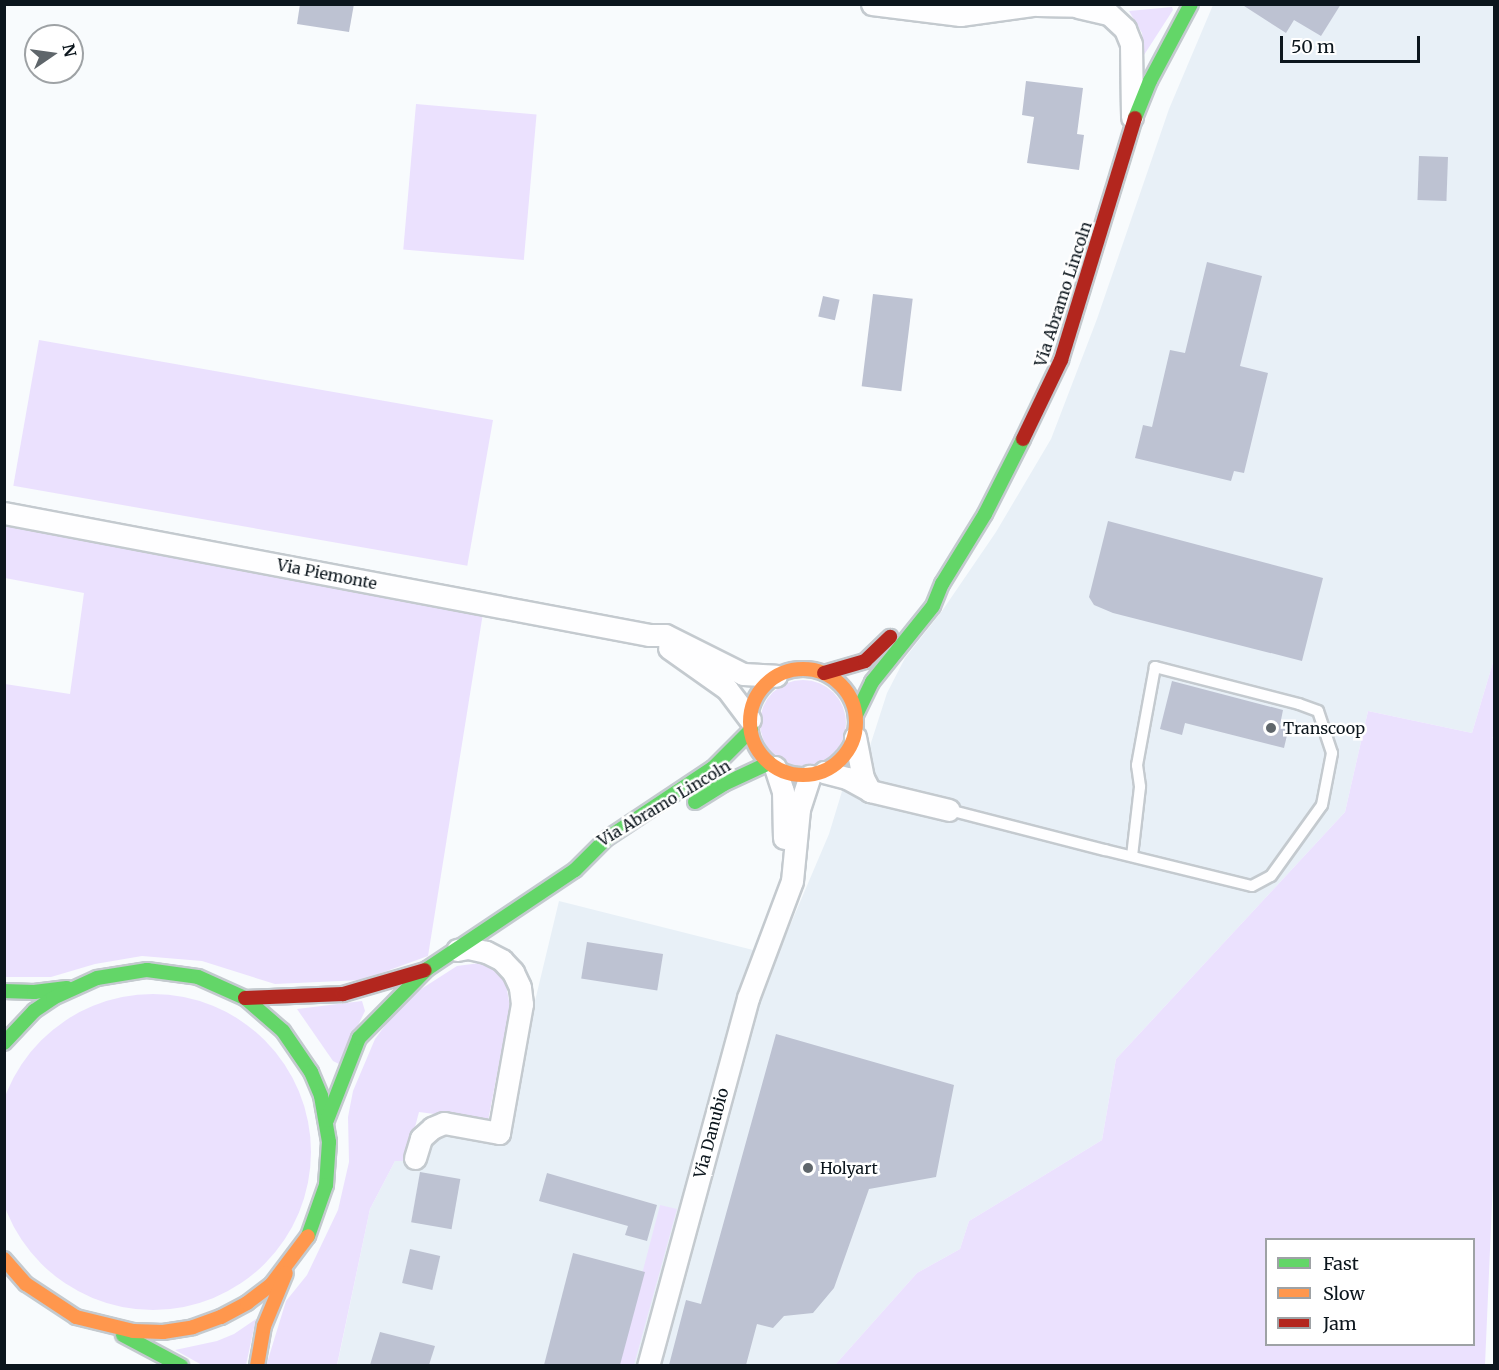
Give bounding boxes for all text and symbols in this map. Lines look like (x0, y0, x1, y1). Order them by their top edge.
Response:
north arrow (24, 24, 84, 84)
scale bar (1283, 24, 1422, 62)
text: 50 m (1291, 35, 1335, 58)
text: N (58, 42, 81, 59)
street label: Via Abramo Lincoln (1030, 219, 1096, 369)
street label: Via Piemonte (275, 555, 379, 593)
place label: Transcoop (1283, 718, 1365, 738)
marker: Transcoop (1264, 721, 1278, 735)
street label: Via Abramo Lincoln (594, 756, 734, 850)
street label: Via Danubio (690, 1086, 732, 1180)
place label: Holyart (820, 1158, 878, 1178)
marker: Holyart (801, 1161, 815, 1175)
legend (1265, 1238, 1475, 1346)
text: Fast (1323, 1252, 1359, 1275)
text: Slow (1323, 1282, 1365, 1305)
text: Jam (1323, 1312, 1357, 1335)

